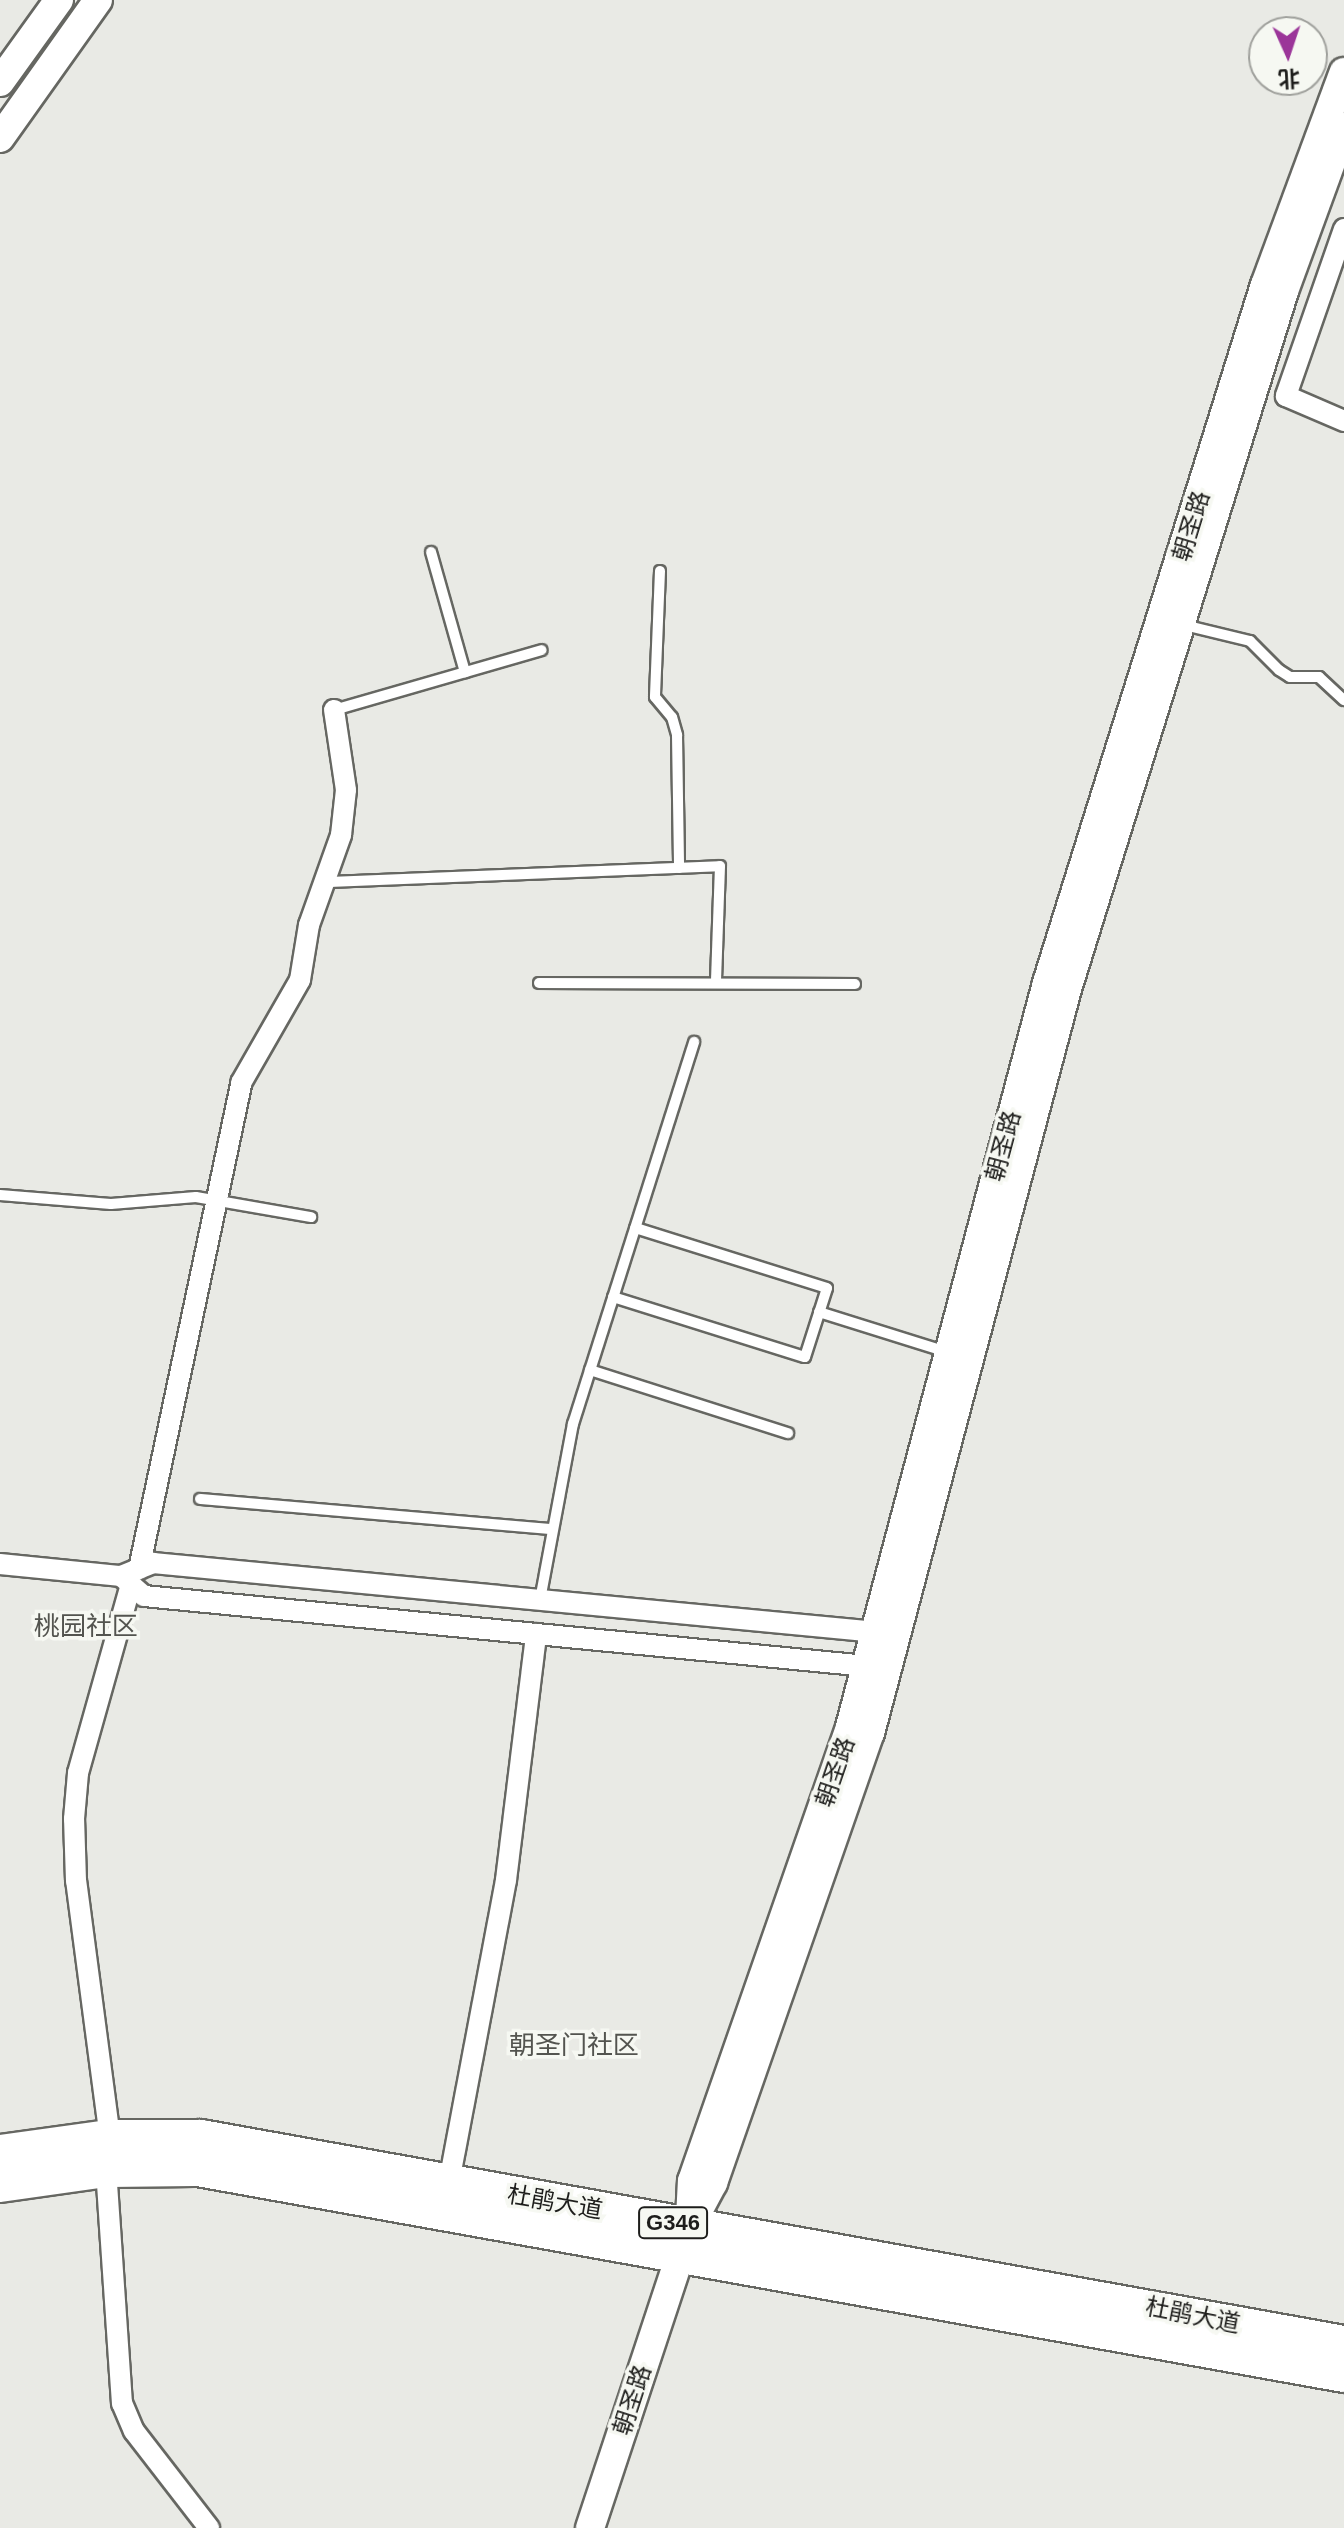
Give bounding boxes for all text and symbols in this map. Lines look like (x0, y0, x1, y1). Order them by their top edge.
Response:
north arrow (1248, 16, 1328, 96)
text: 北 (1278, 65, 1301, 92)
street label: 朝圣路 (1167, 487, 1215, 565)
street label: 朝圣路 (980, 1107, 1026, 1185)
district label: 桃园社区 (34, 1611, 138, 1643)
street label: 朝圣路 (810, 1733, 860, 1811)
district label: 朝圣门社区 (509, 2030, 639, 2062)
street label: 杜鹃大道 (505, 2179, 605, 2225)
road number: G346 (637, 2205, 709, 2241)
street label: 杜鹃大道 (1143, 2292, 1243, 2338)
street label: 朝圣路 (607, 2361, 657, 2439)

